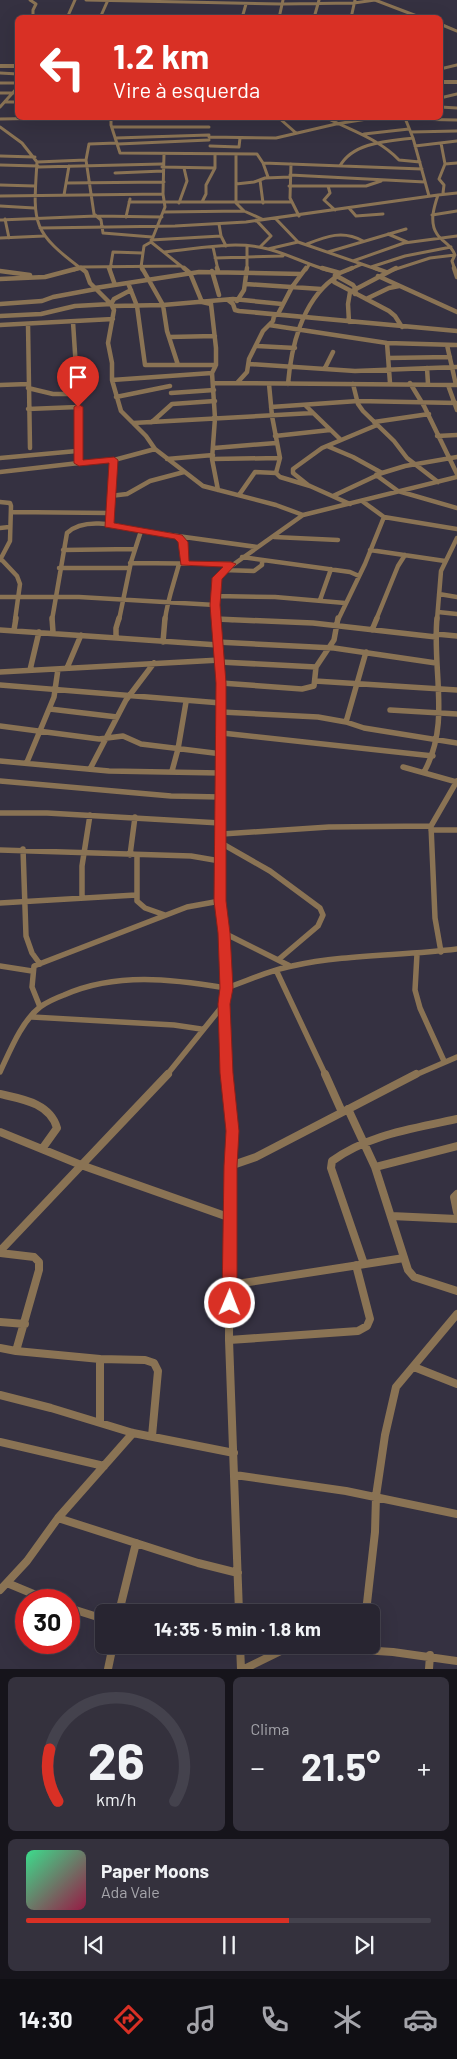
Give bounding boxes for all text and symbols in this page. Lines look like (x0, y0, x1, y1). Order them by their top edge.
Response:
text: 1.2 km (113, 34, 209, 76)
icon: left (30, 35, 95, 100)
text: Vire à esquerda (113, 76, 260, 102)
pin (57, 356, 99, 407)
icon: arrive (64, 363, 92, 391)
position arrow (203, 1276, 255, 1328)
speed limit sign: 30 (15, 1589, 80, 1654)
text: 14:35 · 5 min · 1.8 km (154, 1617, 321, 1640)
text: Clima (251, 1719, 289, 1738)
text: 26 (88, 1728, 145, 1790)
text: 21.5° (301, 1743, 381, 1789)
text: − (251, 1750, 265, 1784)
text: + (417, 1750, 431, 1784)
text: km/h (96, 1788, 136, 1810)
text: Paper Moons (101, 1859, 209, 1882)
text: Ada Vale (101, 1882, 160, 1901)
icon: previous (80, 1931, 108, 1959)
icon: pause (215, 1931, 243, 1959)
icon: next (350, 1931, 378, 1959)
icon: directions (111, 2002, 146, 2037)
icon: music (184, 2002, 219, 2037)
icon: phone (257, 2002, 292, 2037)
icon: climate (330, 2002, 365, 2037)
icon: car (403, 2002, 438, 2037)
text: 14:30 (19, 2006, 73, 2032)

